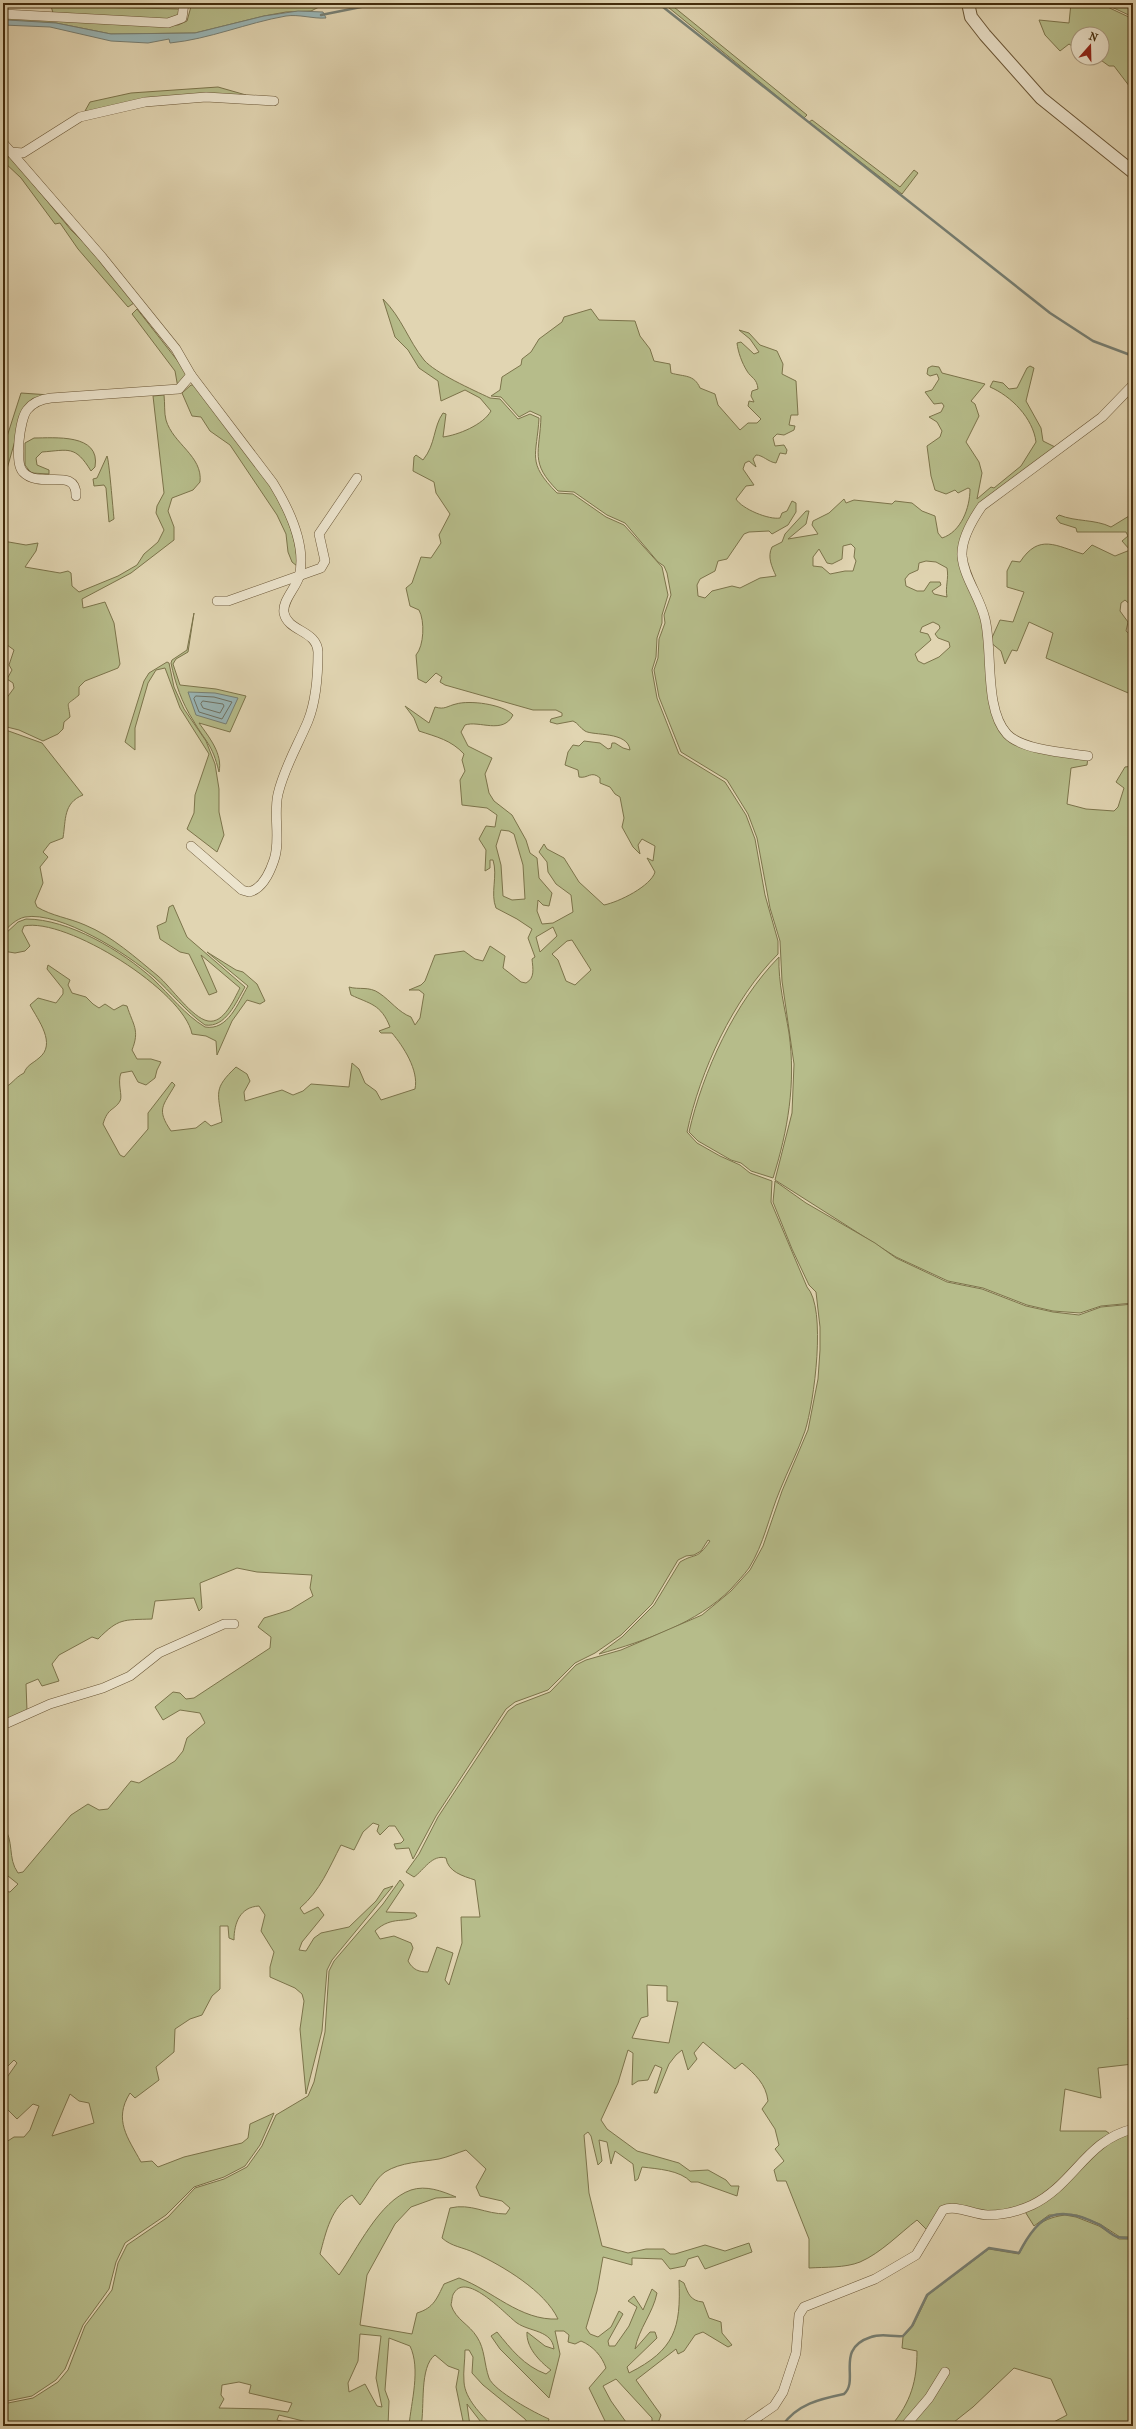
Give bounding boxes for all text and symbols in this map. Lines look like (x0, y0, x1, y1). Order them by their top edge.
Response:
north arrow (1070, 26, 1110, 66)
text: N (1087, 30, 1100, 45)

